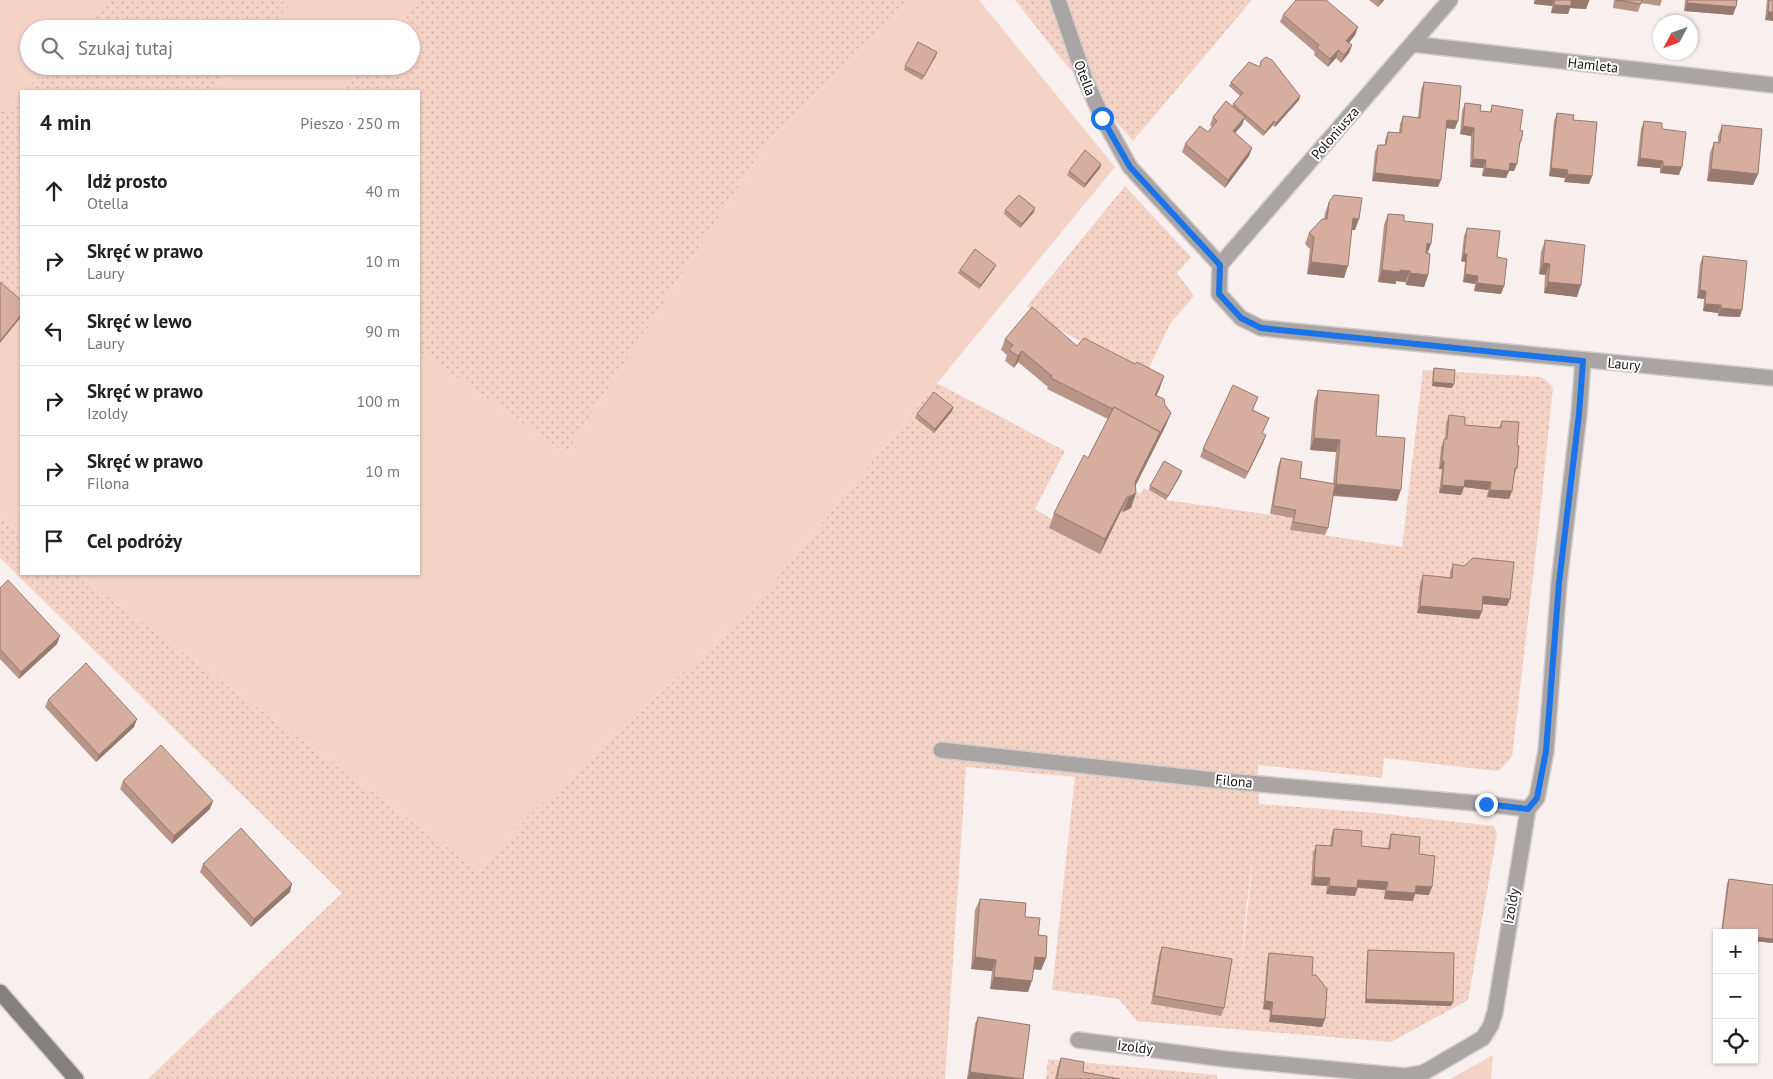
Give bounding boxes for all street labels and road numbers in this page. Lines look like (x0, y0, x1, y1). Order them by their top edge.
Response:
street label: Hamleta (1567, 53, 1619, 77)
street label: Otella (1070, 58, 1100, 98)
street label: Poloniusza (1307, 103, 1363, 163)
street label: Laury (1607, 354, 1642, 374)
street label: Filona (1215, 770, 1253, 792)
street label: Izoldy (1499, 886, 1523, 925)
street label: Izoldy (1116, 1036, 1154, 1058)

